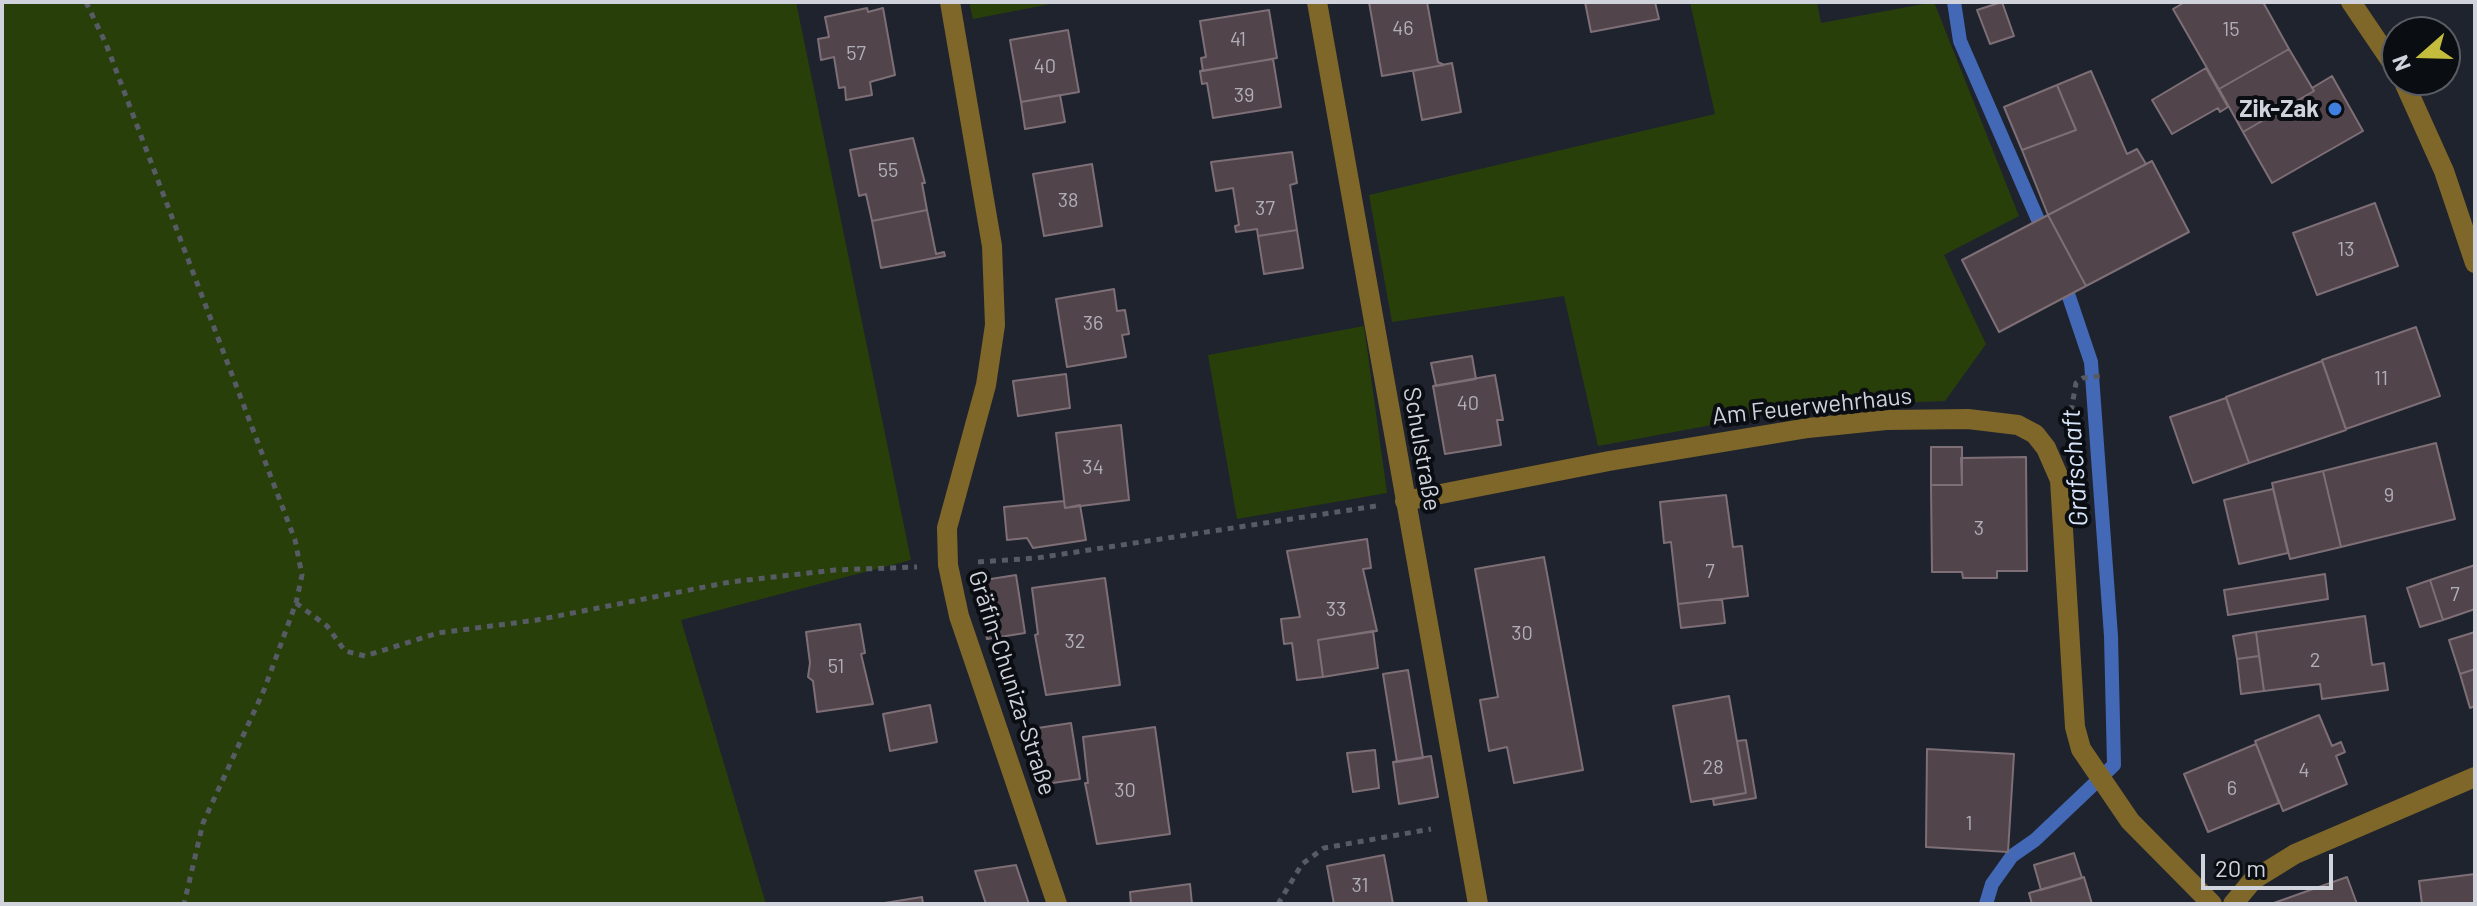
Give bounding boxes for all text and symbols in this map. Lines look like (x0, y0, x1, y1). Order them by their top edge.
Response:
house number: 46 (1392, 16, 1414, 40)
north arrow (2381, 16, 2461, 96)
house number: 15 (2222, 17, 2240, 41)
house number: 41 (1230, 27, 1246, 51)
house number: 57 (846, 41, 866, 65)
text: N (2386, 52, 2415, 75)
house number: 40 (1034, 54, 1056, 78)
house number: 39 (1234, 83, 1254, 107)
place label: Zik-Zak (2239, 95, 2319, 123)
marker: Zik-Zak (2326, 100, 2344, 118)
house number: 55 (878, 158, 898, 182)
house number: 38 (1058, 188, 1078, 212)
house number: 37 (1255, 196, 1275, 220)
house number: 13 (2337, 237, 2355, 261)
house number: 36 (1083, 311, 1103, 335)
house number: 11 (2374, 366, 2388, 390)
street label: Am Feuerwehrhaus (1711, 381, 1913, 431)
street label: Schulstraße (1397, 385, 1447, 513)
house number: 40 (1457, 391, 1479, 415)
water label: Grafschaft (2055, 408, 2095, 528)
house number: 34 (1082, 455, 1104, 479)
house number: 9 (2384, 483, 2394, 507)
house number: 3 (1974, 516, 1984, 540)
house number: 7 (1705, 559, 1715, 583)
street label: Gräfin-Chuniza-Straße (962, 567, 1062, 799)
house number: 7 (2450, 582, 2460, 606)
house number: 33 (1326, 597, 1346, 621)
house number: 30 (1511, 621, 1533, 645)
house number: 32 (1064, 629, 1086, 653)
house number: 2 (2310, 648, 2320, 672)
house number: 51 (828, 654, 844, 678)
house number: 28 (1702, 755, 1724, 779)
house number: 4 (2298, 758, 2310, 782)
house number: 6 (2227, 776, 2237, 800)
house number: 30 (1114, 778, 1136, 802)
house number: 1 (1966, 811, 1972, 835)
scale bar (2205, 838, 2337, 888)
text: 20 m (2215, 853, 2266, 882)
house number: 31 (1351, 873, 1369, 897)

